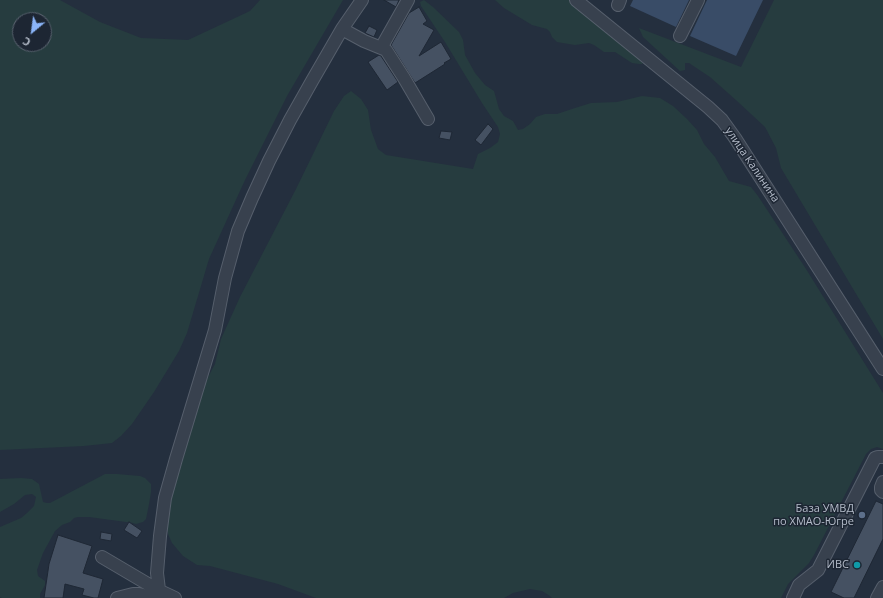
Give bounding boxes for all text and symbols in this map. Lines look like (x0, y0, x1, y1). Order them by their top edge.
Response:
north arrow (12, 12, 52, 52)
text: С (20, 34, 33, 50)
street label: улица Калинина (722, 125, 782, 205)
place label: База УМВД по ХМАО-Югре (773, 502, 854, 528)
marker: База УМВД по ХМАО-Югре (857, 510, 867, 520)
place label: ИВС (827, 558, 849, 572)
marker: ИВС (852, 560, 862, 570)

